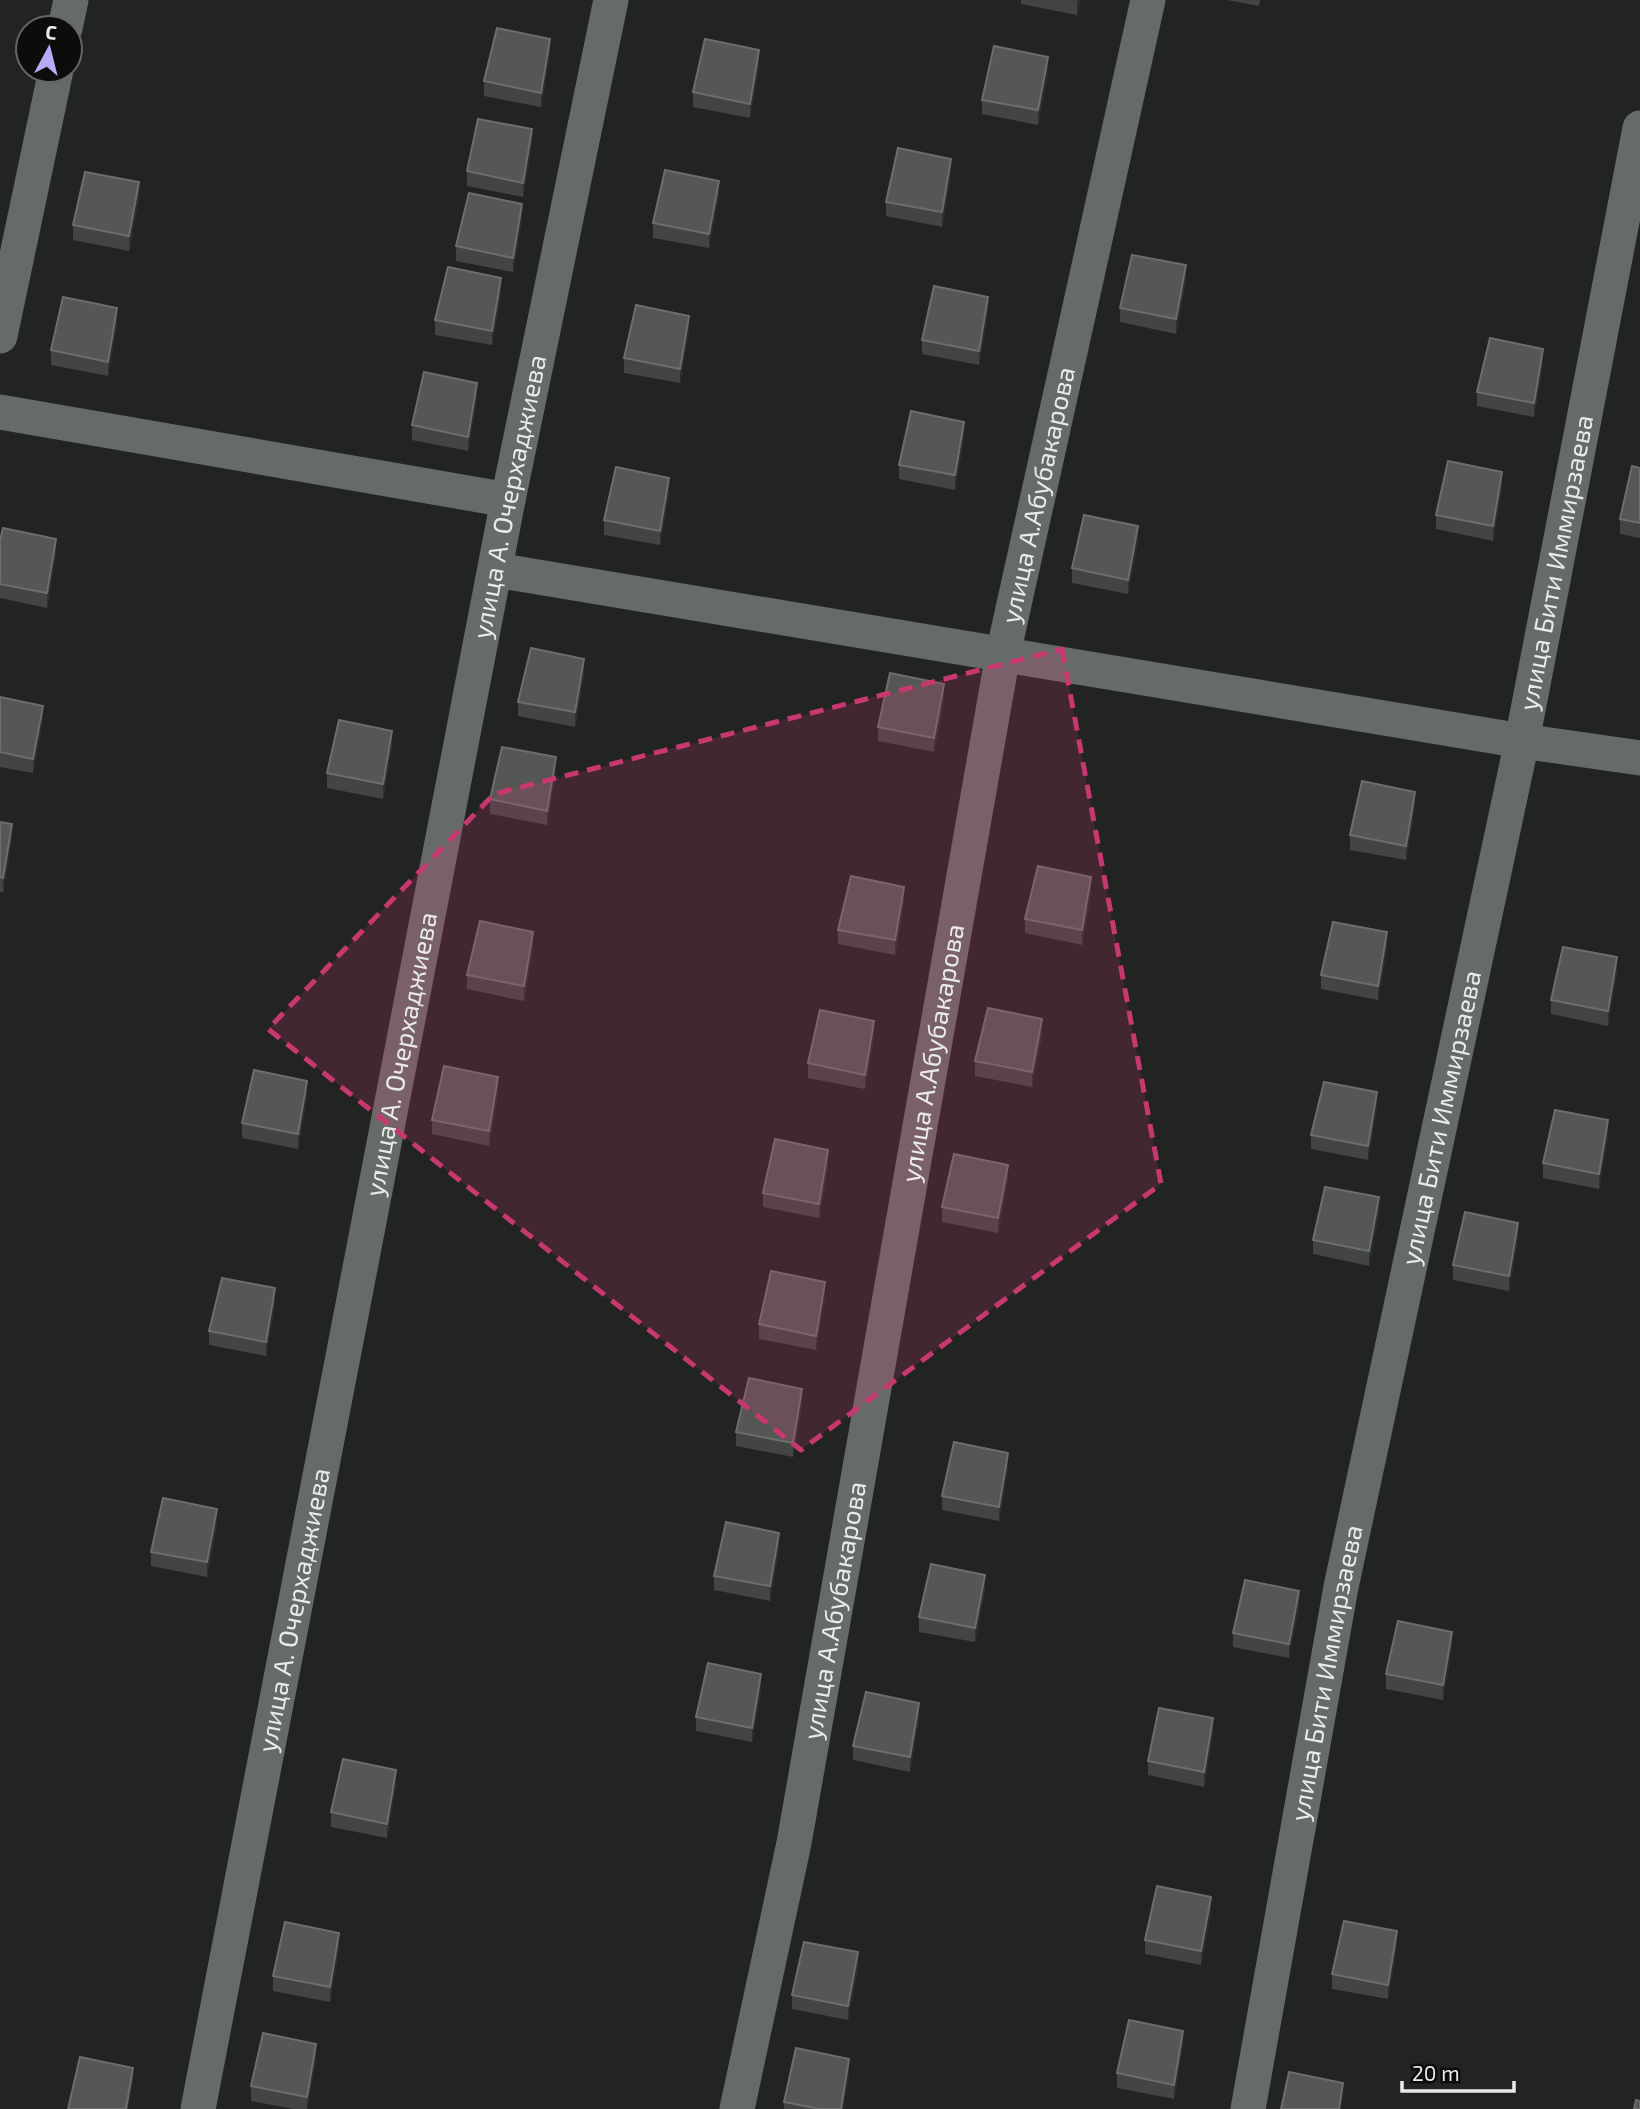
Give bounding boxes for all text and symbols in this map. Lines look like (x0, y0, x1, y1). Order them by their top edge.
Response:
north arrow (14, 14, 84, 84)
text: С (44, 20, 58, 44)
street label: улица А. Очерхаджиева (465, 352, 552, 641)
street label: улица А.Абубакарова (993, 364, 1080, 626)
street label: улица Бити Иммирзаева (1511, 412, 1598, 713)
street label: улица А. Очерхаджиева (357, 909, 442, 1199)
street label: улица А.Абубакарова (893, 921, 969, 1185)
street label: улица Бити Иммирзаева (1393, 967, 1487, 1268)
street label: улица А. Очерхаджиева (250, 1465, 335, 1755)
street label: улица А.Абубакарова (795, 1479, 871, 1742)
street label: улица Бити Иммирзаева (1283, 1522, 1368, 1823)
scale bar (1402, 2050, 1514, 2094)
text: 20 m (1412, 2060, 1460, 2085)

